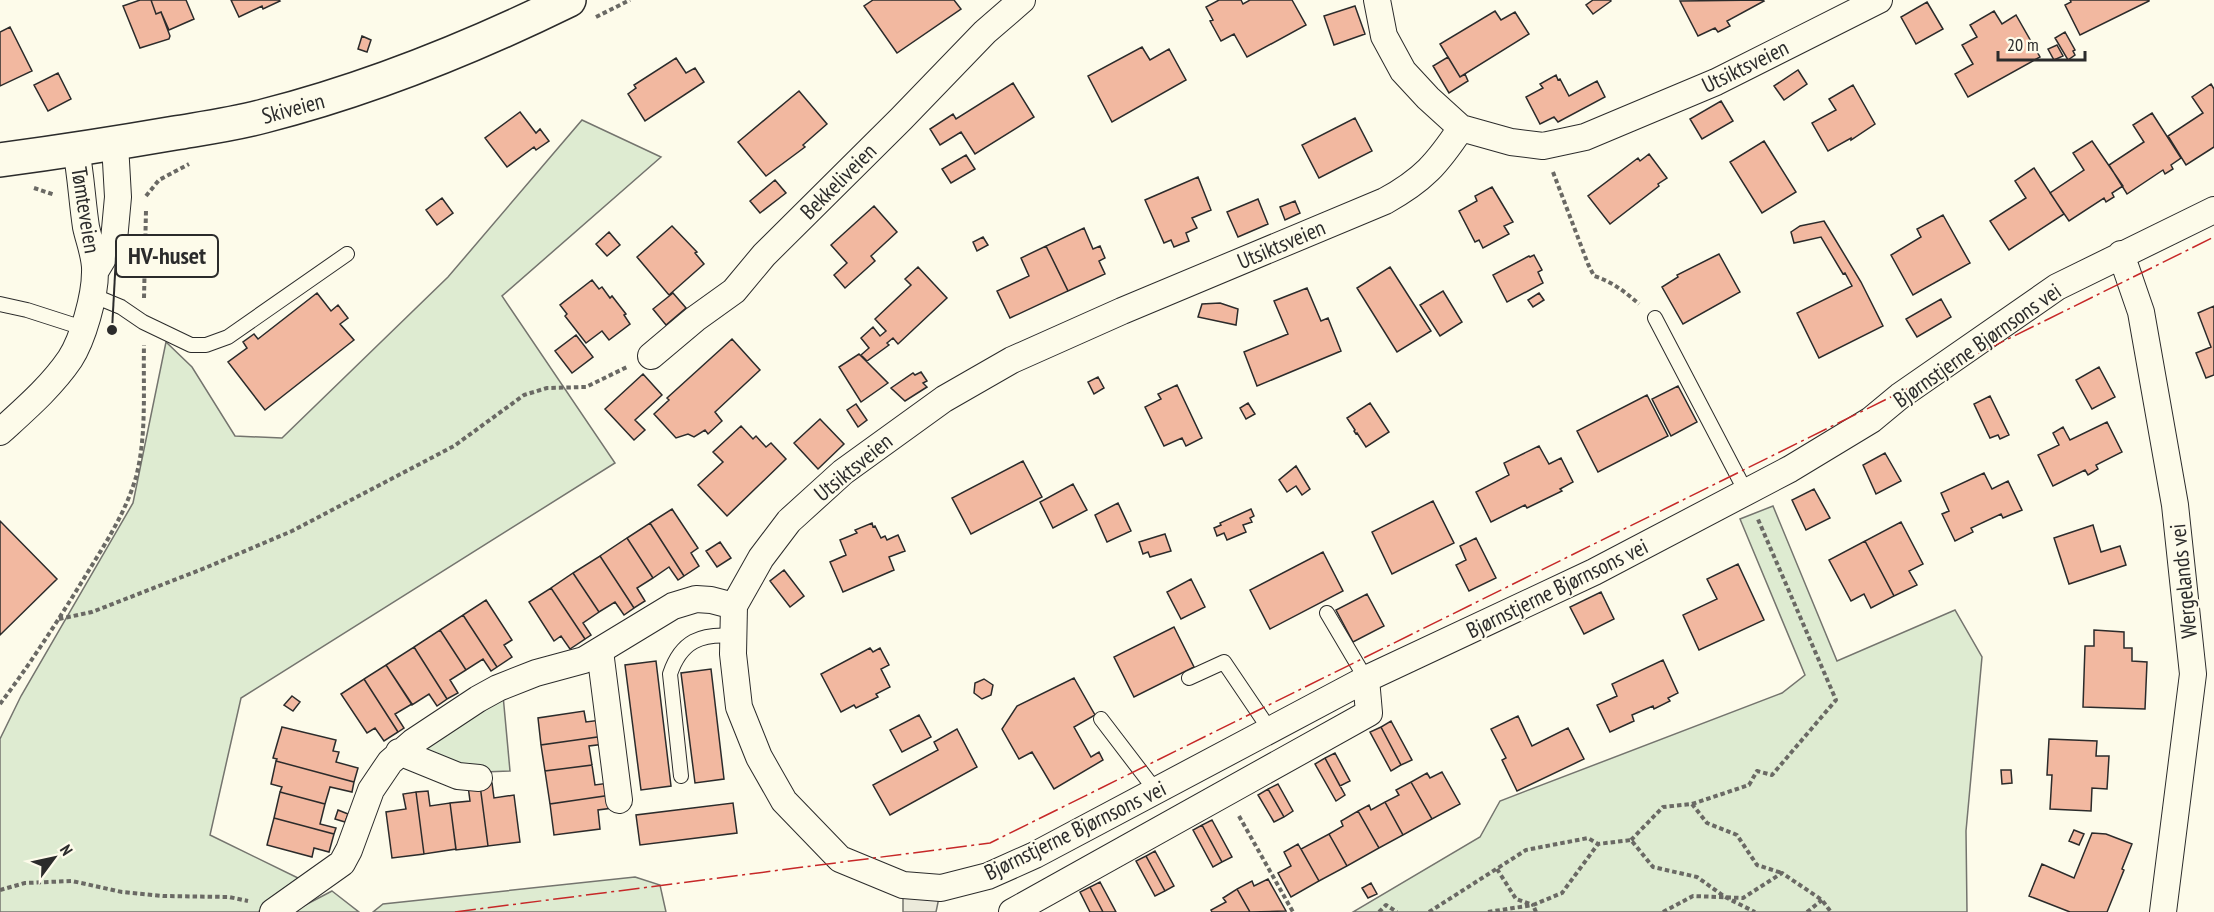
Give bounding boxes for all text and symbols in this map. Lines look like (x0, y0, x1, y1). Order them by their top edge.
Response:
scale bar (1998, 24, 2085, 62)
street label: Utsiktsveien (1697, 33, 1793, 99)
text: 20 m (2007, 33, 2039, 56)
street label: Skiveien (259, 86, 327, 130)
street label: Bekkeliveien (794, 137, 882, 225)
street label: Tømteveien (65, 165, 107, 255)
street label: Utsiktsveien (1233, 213, 1329, 275)
callout: HV-huset (116, 235, 218, 277)
text: HV-huset (128, 240, 206, 271)
street label: Bjørnstjerne Bjørnsons vei (1888, 277, 2066, 413)
street label: Utsiktsveien (808, 427, 898, 507)
street label: Wergelands vei (2163, 522, 2203, 640)
street label: Bjørnstjerne Bjørnsons vei (1462, 532, 1652, 644)
street label: Bjørnstjerne Bjørnsons vei (980, 774, 1170, 886)
north arrow (24, 828, 84, 888)
text: N (56, 841, 77, 859)

